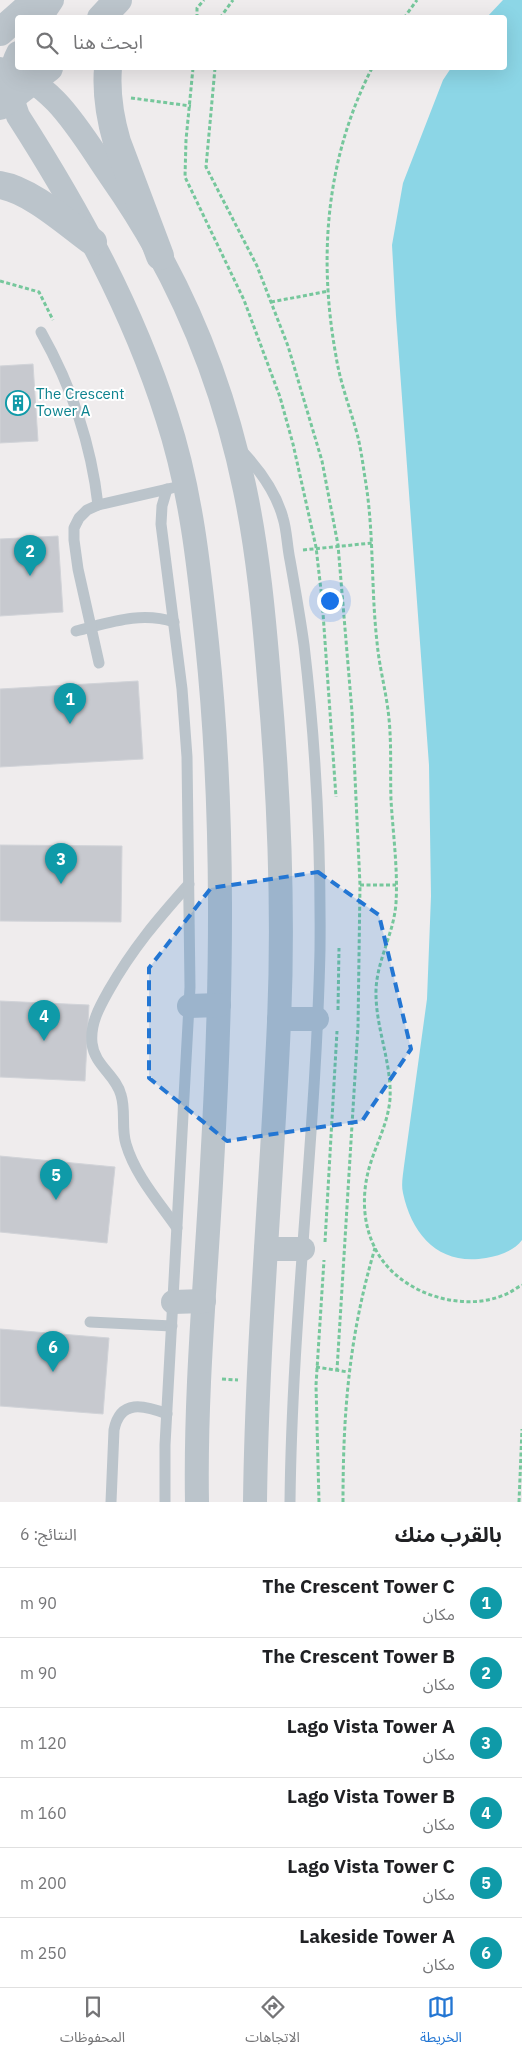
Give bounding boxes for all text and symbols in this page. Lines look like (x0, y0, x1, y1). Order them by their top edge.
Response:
search box (15, 15, 507, 70)
icon: search (33, 29, 61, 57)
text: ابحث هنا (73, 30, 143, 54)
place label: The Crescent Tower A (36, 384, 125, 420)
building icon: The Crescent Tower A (5, 390, 31, 416)
pin: 2 (14, 535, 46, 576)
your location (317, 588, 343, 614)
pin: 1 (54, 683, 86, 724)
pin: 3 (45, 843, 77, 884)
pin: 4 (28, 1000, 60, 1041)
pin: 5 (40, 1159, 72, 1200)
pin: 6 (37, 1331, 69, 1372)
text: بالقرب منك (395, 1520, 502, 1548)
text: النتائج: 6 (20, 1524, 77, 1544)
text: The Crescent Tower C (262, 1574, 455, 1598)
text: 90 m (20, 1593, 57, 1613)
text: 1 (481, 1593, 491, 1613)
text: مكان (423, 1604, 455, 1624)
text: The Crescent Tower B (262, 1644, 455, 1668)
text: 90 m (20, 1663, 57, 1683)
text: 2 (481, 1663, 491, 1683)
text: مكان (423, 1674, 455, 1694)
text: Lago Vista Tower A (287, 1714, 455, 1738)
text: 120 m (20, 1733, 67, 1753)
text: 3 (481, 1733, 491, 1753)
text: مكان (423, 1744, 455, 1764)
text: Lago Vista Tower B (287, 1784, 455, 1808)
text: 160 m (20, 1803, 67, 1823)
text: 4 (481, 1803, 491, 1823)
text: مكان (423, 1814, 455, 1834)
text: Lago Vista Tower C (287, 1854, 455, 1878)
text: 200 m (20, 1873, 67, 1893)
text: 5 (481, 1873, 491, 1893)
text: مكان (423, 1884, 455, 1904)
text: Lakeside Tower A (299, 1924, 455, 1948)
text: 250 m (20, 1943, 67, 1963)
text: 6 (481, 1943, 491, 1963)
text: مكان (423, 1954, 455, 1974)
tab: المحفوظات (60, 1993, 125, 2052)
tab: الاتجاهات (245, 1993, 300, 2052)
tab: الخريطة (420, 1993, 462, 2052)

